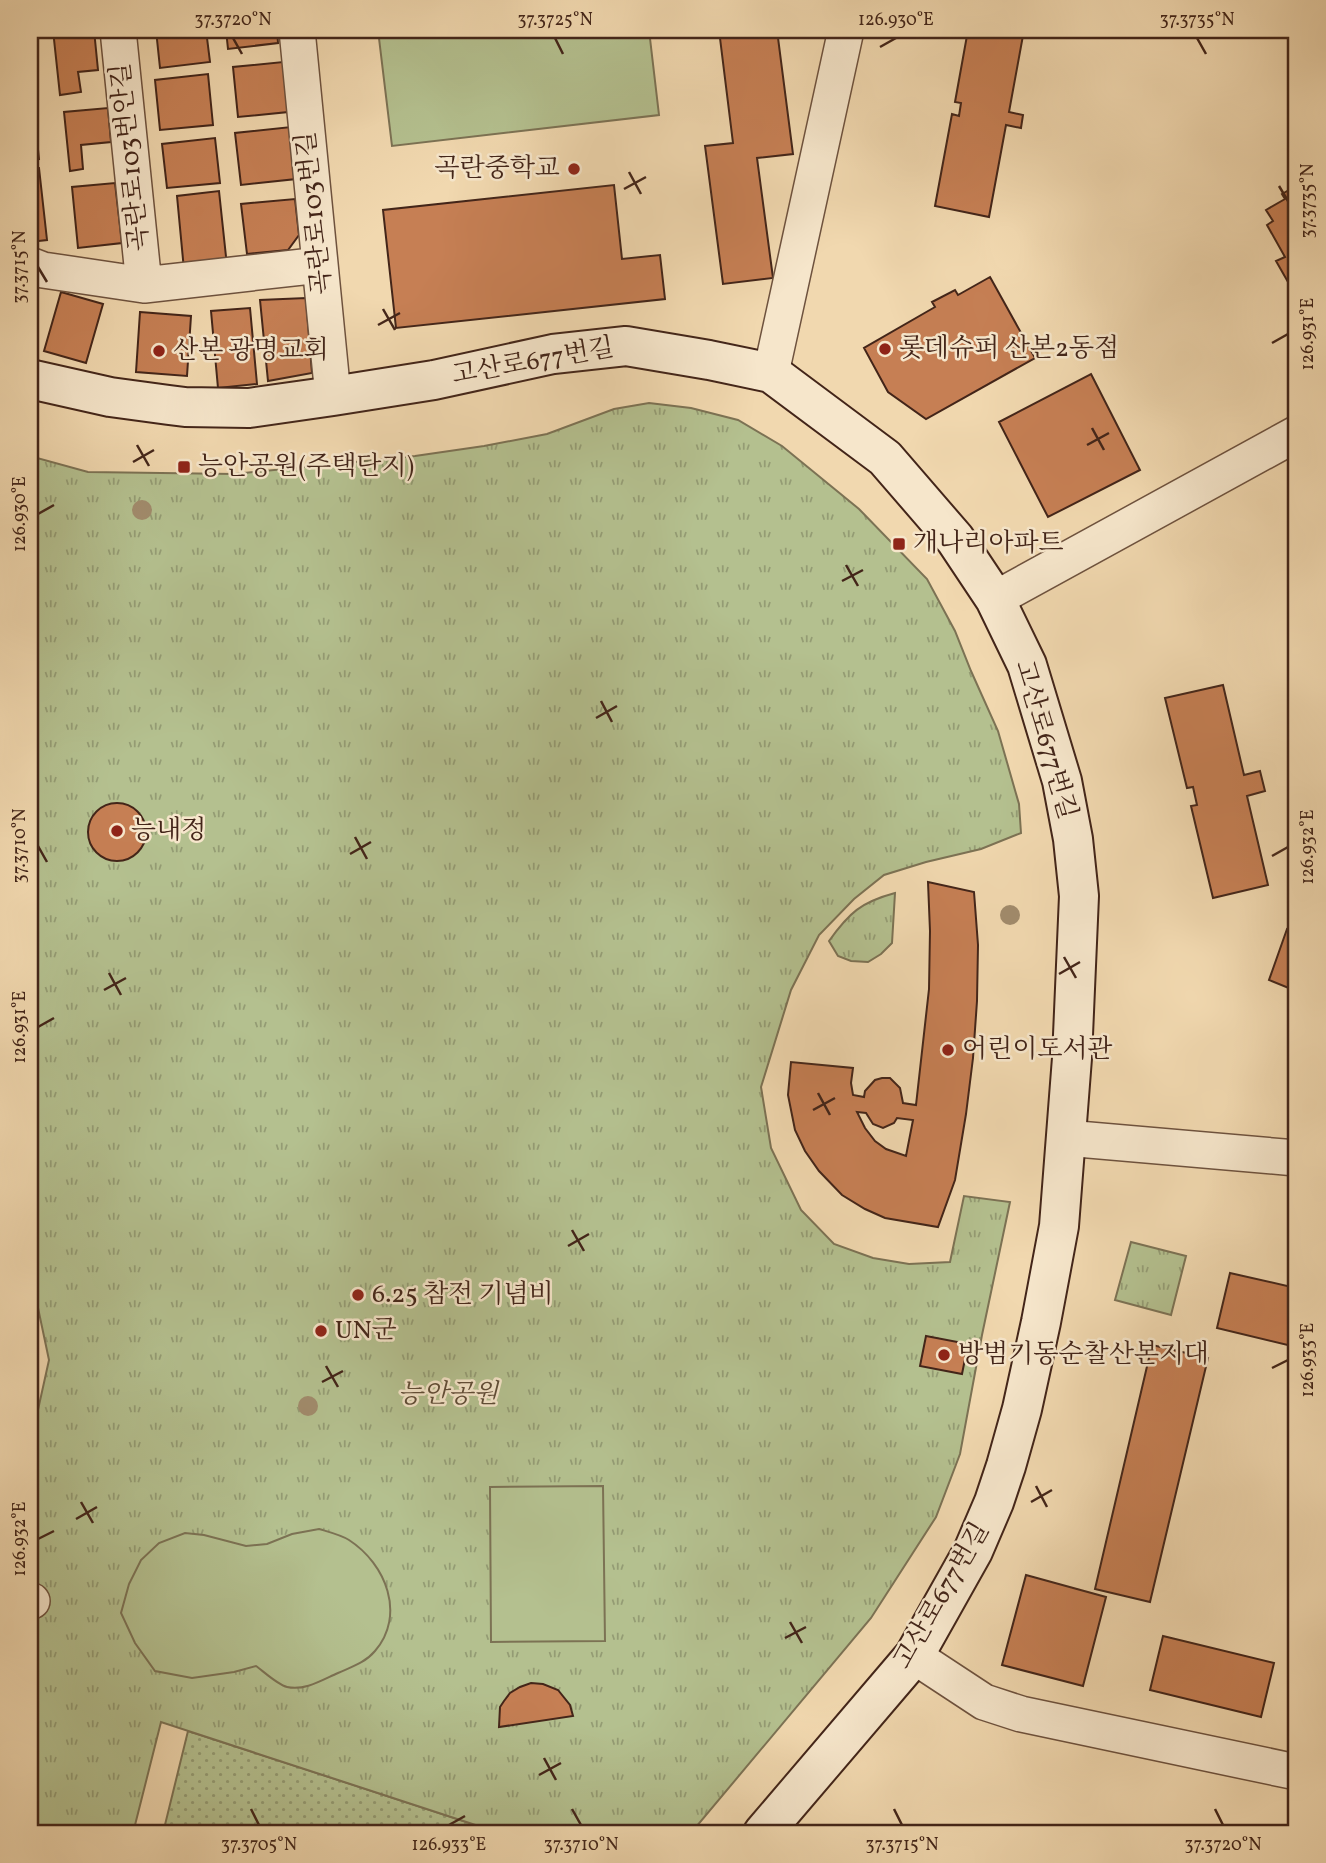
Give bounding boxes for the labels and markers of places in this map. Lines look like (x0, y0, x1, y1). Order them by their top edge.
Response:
place label: 곡란중학교 (434, 151, 560, 187)
marker: 곡란중학교 (566, 161, 582, 177)
place label: 롯데슈퍼 산본2동점 (899, 331, 1119, 367)
place label: 산본 광명교회 (173, 333, 329, 369)
marker: 롯데슈퍼 산본2동점 (877, 341, 893, 357)
marker: 산본 광명교회 (151, 343, 167, 359)
place label: 능안공원(주택단지) (198, 449, 414, 485)
marker: 능안공원(주택단지) (176, 459, 192, 475)
place label: 개나리아파트 (913, 526, 1064, 562)
marker: 개나리아파트 (891, 536, 907, 552)
place label: 능내정 (131, 813, 206, 849)
marker: 능내정 (109, 823, 125, 839)
place label: 어린이도서관 (962, 1032, 1113, 1068)
marker: 어린이도서관 (940, 1042, 956, 1058)
place label: 6.25 참전 기념비 (372, 1277, 554, 1313)
marker: 6.25 참전 기념비 (350, 1287, 366, 1303)
place label: UN군 (335, 1313, 397, 1349)
marker: UN군 (313, 1323, 329, 1339)
place label: 방범기동순찰산본지대 (958, 1337, 1209, 1373)
marker: 방범기동순찰산본지대 (936, 1347, 952, 1363)

